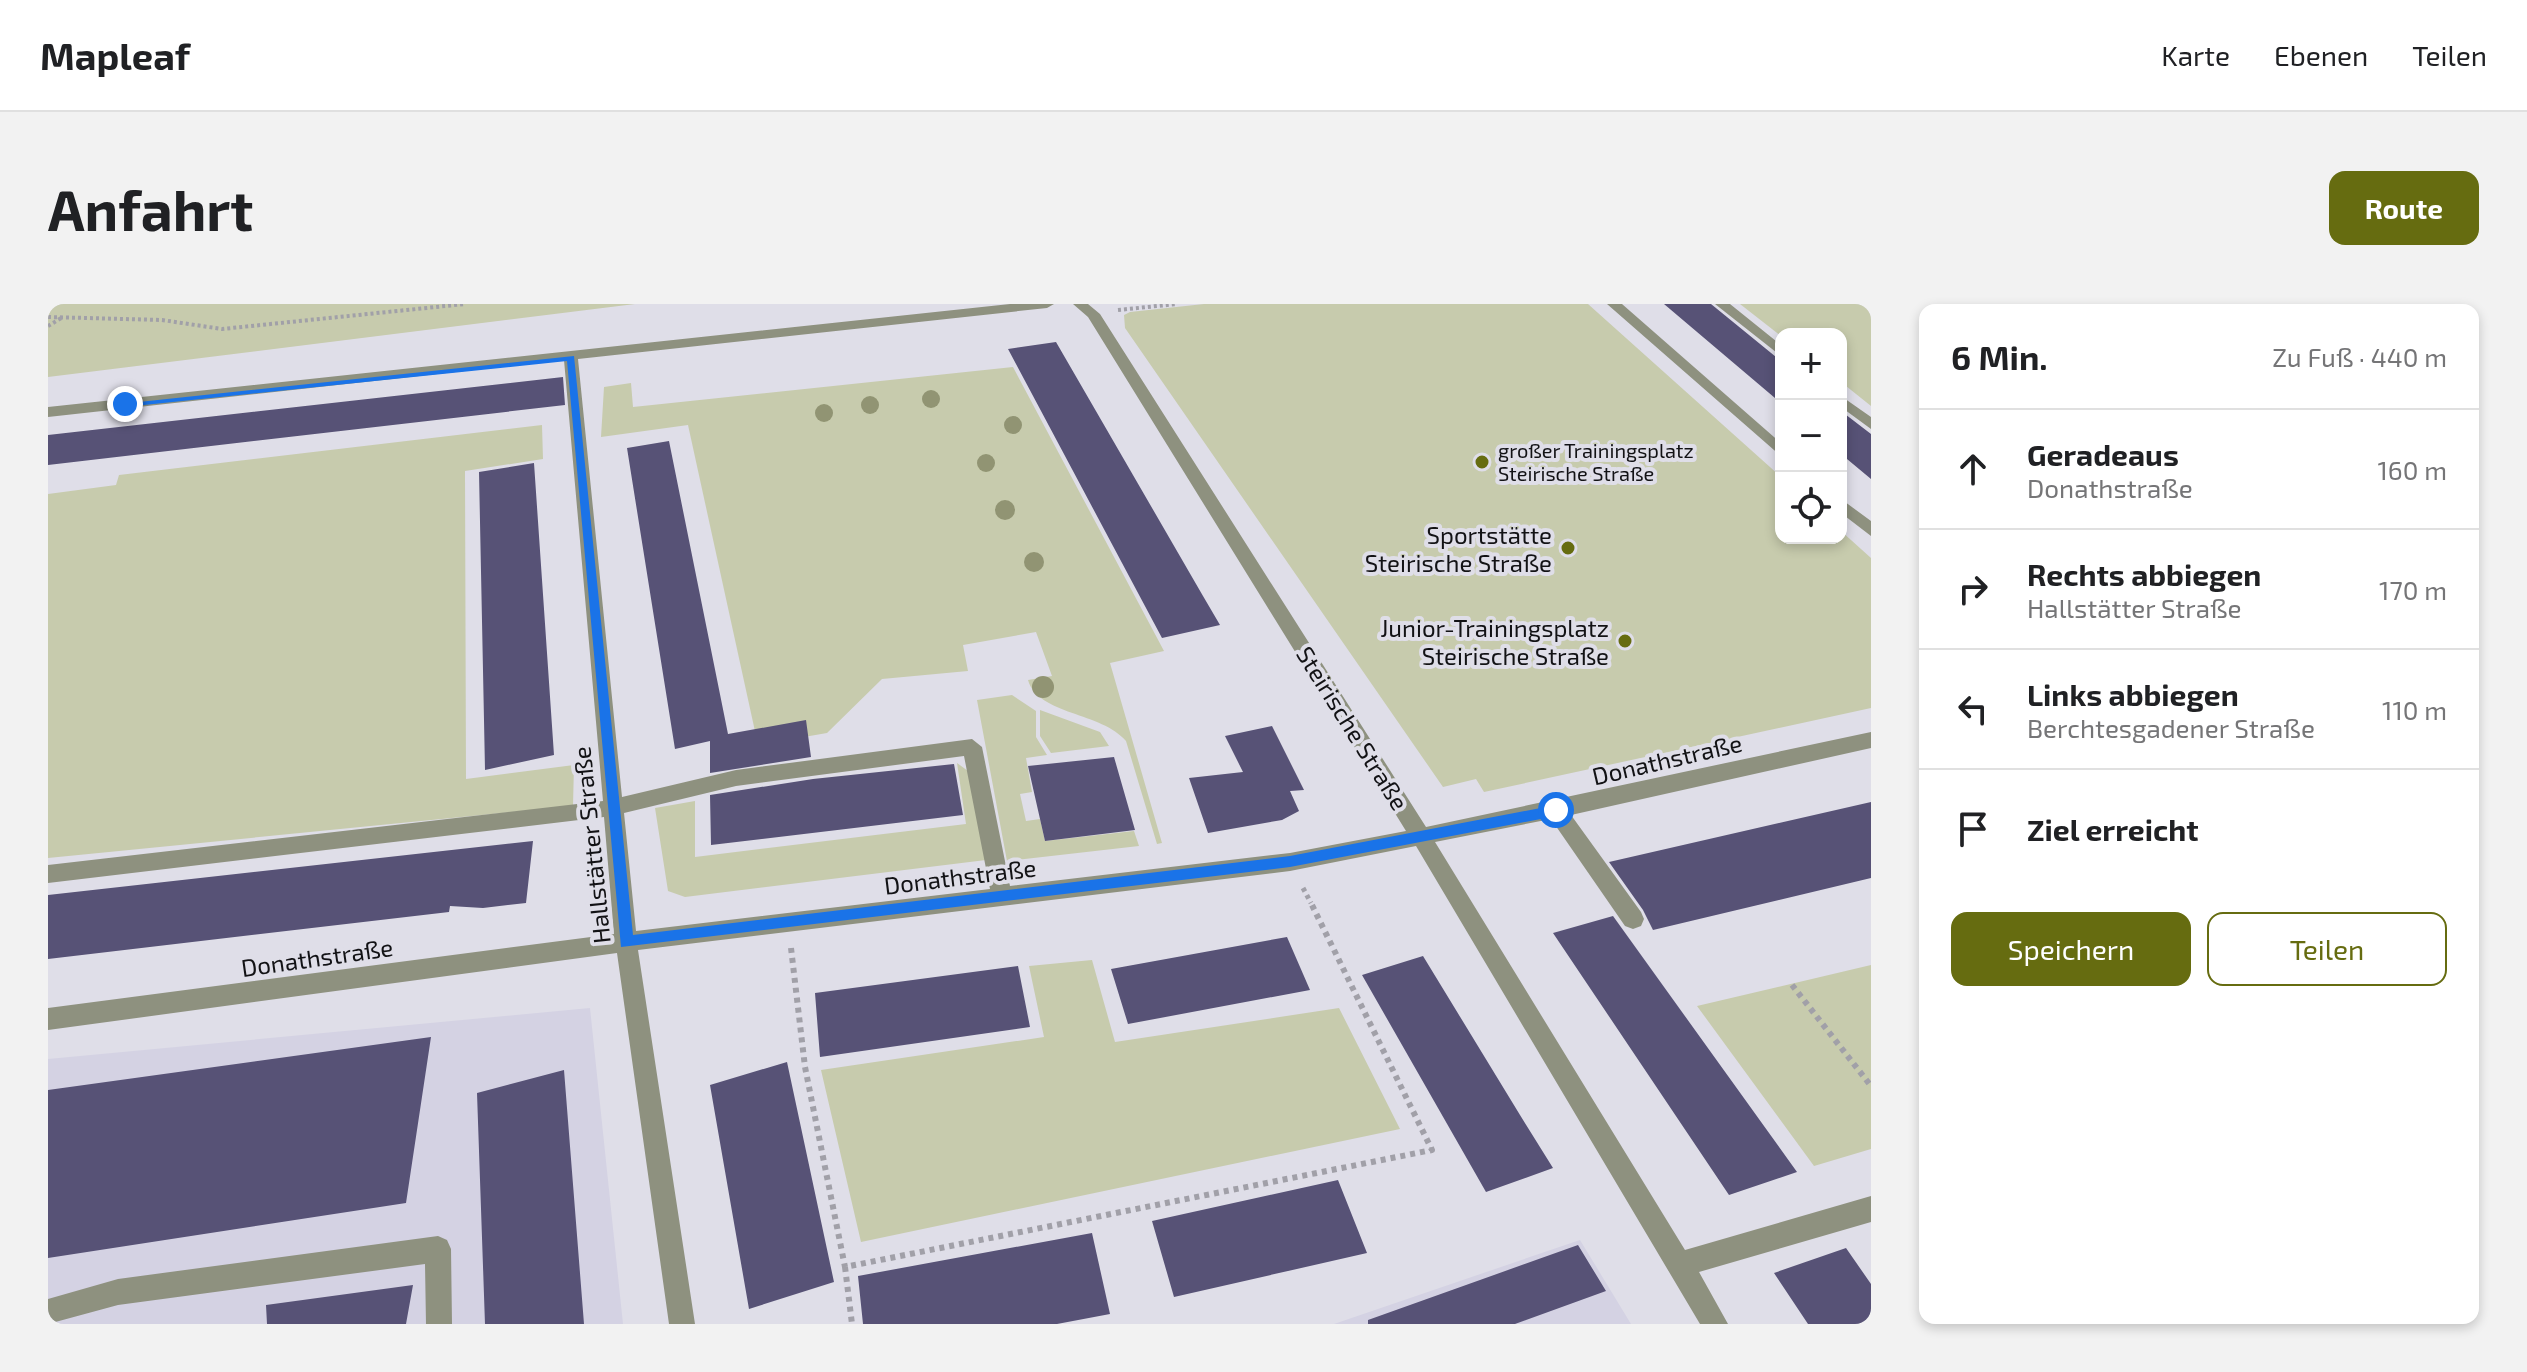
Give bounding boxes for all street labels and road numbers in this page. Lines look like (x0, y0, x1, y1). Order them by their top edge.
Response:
street label: Steirische Straße (1291, 641, 1415, 815)
street label: Donathstraße (1589, 728, 1745, 790)
street label: Hallstätter Straße (566, 745, 616, 945)
street label: Donathstraße (882, 852, 1038, 900)
street label: Donathstraße (239, 932, 395, 982)

